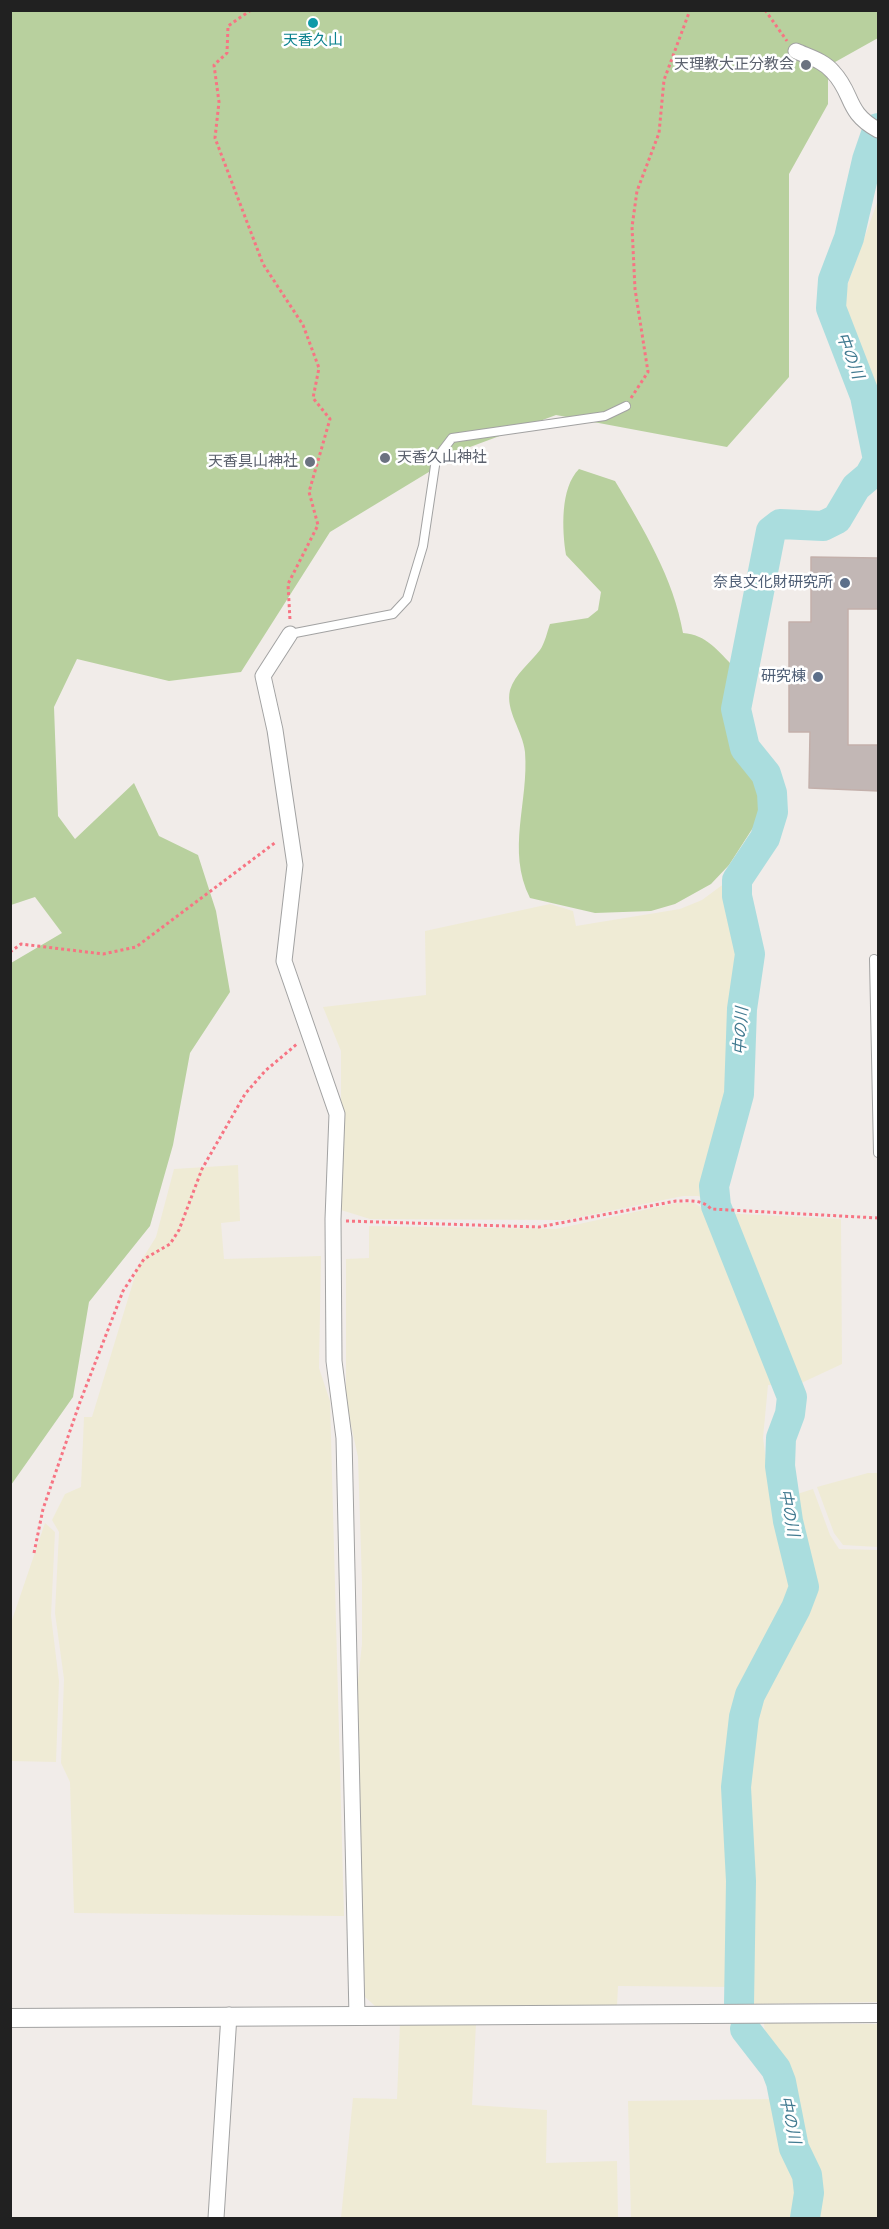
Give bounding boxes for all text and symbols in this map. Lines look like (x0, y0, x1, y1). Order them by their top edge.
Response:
marker: 天香久山 (306, 16, 320, 30)
place label: 天香久山 (283, 32, 343, 50)
place label: 天理教大正分教会 (674, 56, 794, 74)
marker: 天理教大正分教会 (799, 58, 813, 72)
water label: 中の川 (831, 330, 867, 382)
place label: 天香久山神社 (397, 449, 487, 467)
marker: 天香久山神社 (378, 451, 392, 465)
place label: 天香具山神社 (208, 453, 298, 471)
marker: 天香具山神社 (303, 455, 317, 469)
place label: 奈良文化財研究所 (713, 574, 833, 592)
marker: 奈良文化財研究所 (838, 576, 852, 590)
place label: 研究棟 (761, 668, 806, 686)
marker: 研究棟 (811, 670, 825, 684)
water label: 中の川 (731, 1007, 753, 1055)
water label: 中の川 (774, 1488, 802, 1538)
water label: 中の川 (775, 2095, 803, 2145)

